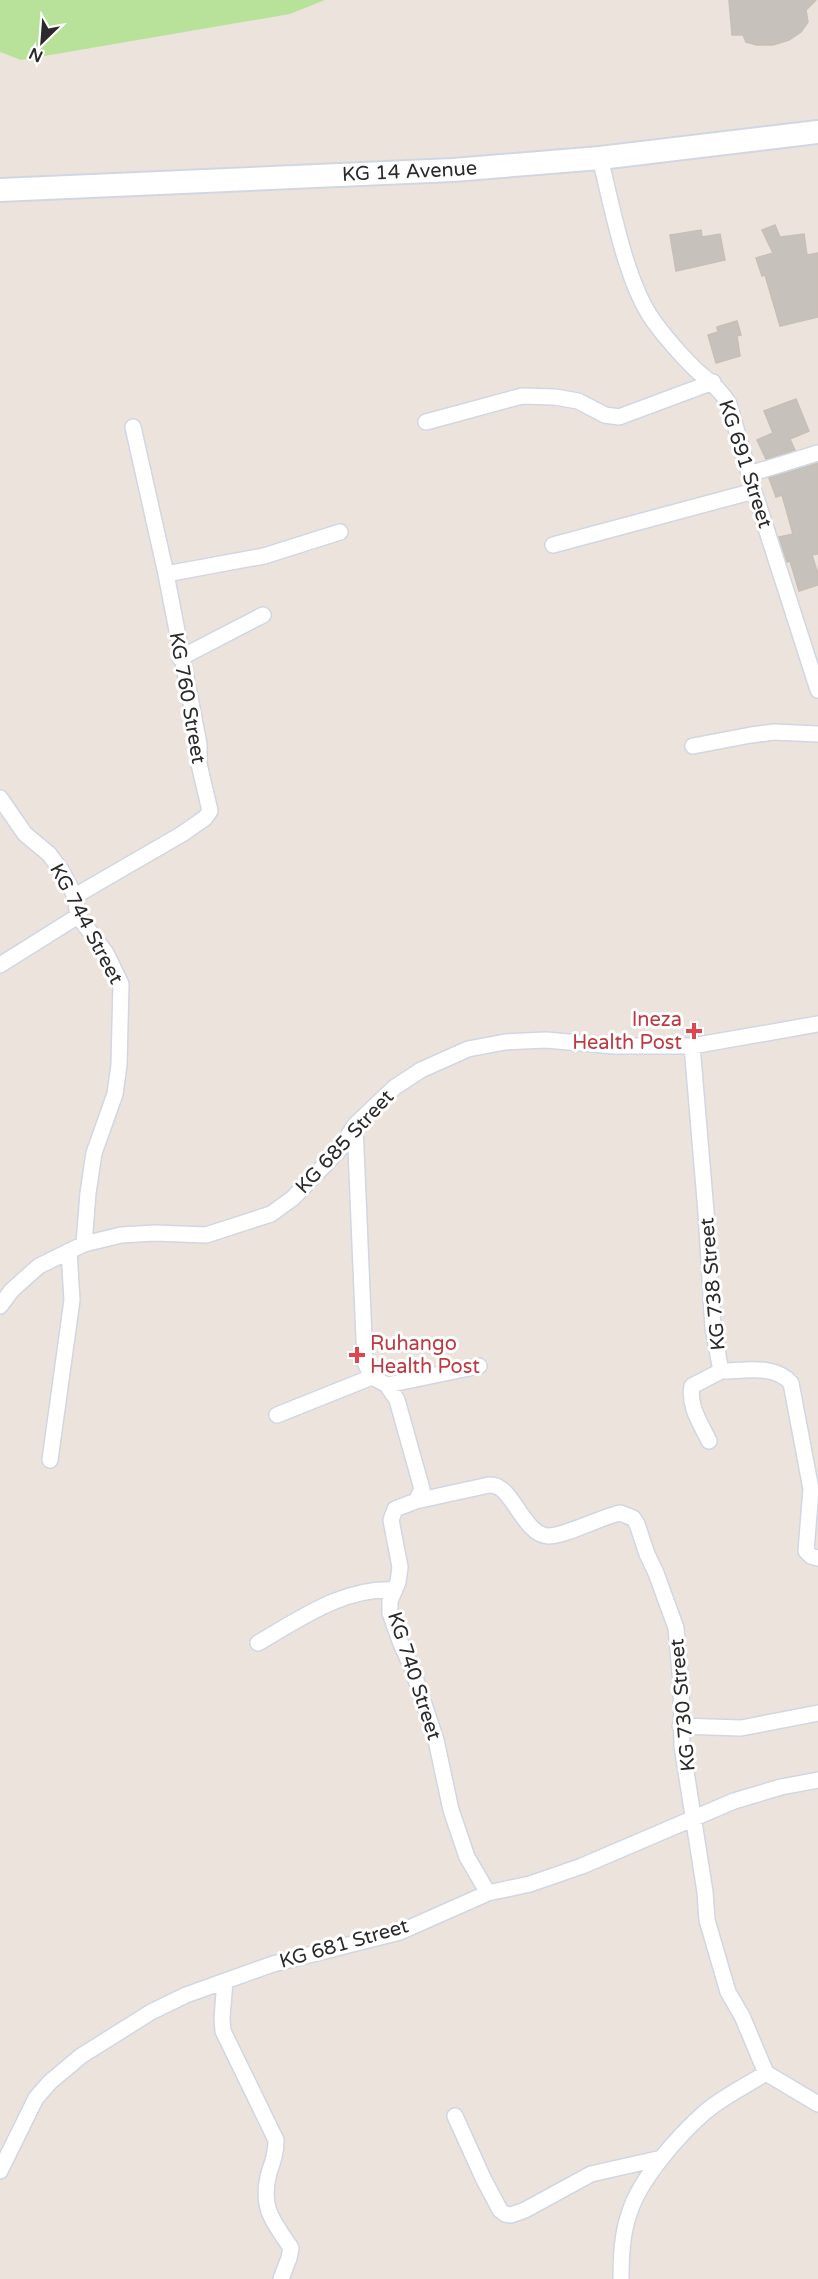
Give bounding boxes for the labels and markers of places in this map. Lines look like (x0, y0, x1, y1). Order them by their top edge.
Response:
place label: Ineza Health Post (572, 1008, 682, 1055)
marker: Ineza Health Post (687, 1024, 701, 1038)
place label: Ruhango Health Post (370, 1332, 480, 1379)
marker: Ruhango Health Post (348, 1346, 366, 1364)

